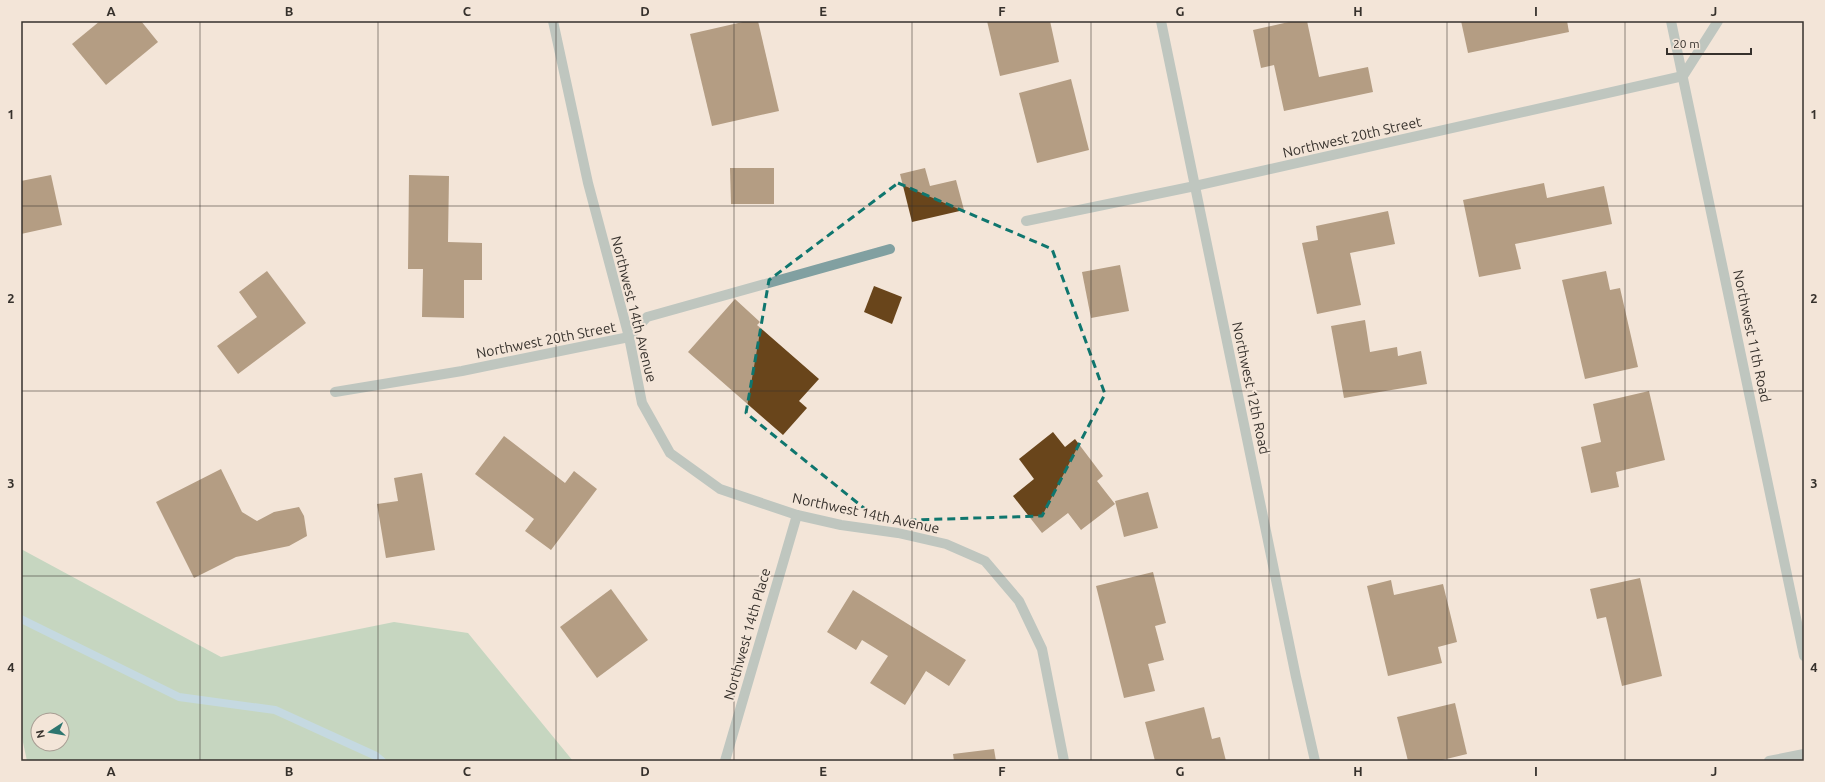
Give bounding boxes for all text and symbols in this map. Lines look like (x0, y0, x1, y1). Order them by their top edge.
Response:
text: A (106, 4, 116, 18)
text: B (285, 4, 294, 18)
text: C (463, 4, 472, 18)
text: D (640, 4, 650, 18)
text: E (819, 4, 827, 18)
text: F (998, 4, 1006, 18)
text: G (1176, 4, 1185, 18)
text: H (1353, 4, 1363, 18)
text: I (1534, 4, 1538, 18)
text: J (1711, 4, 1717, 18)
scale bar (1667, 30, 1751, 56)
text: 20 m (1673, 37, 1700, 50)
text: 1 (7, 107, 15, 121)
text: 1 (1810, 107, 1818, 121)
street label: Northwest 20th Street (1281, 113, 1423, 161)
street label: Northwest 14th Avenue (608, 234, 660, 384)
street label: Northwest 11th Road (1730, 268, 1774, 404)
text: 2 (7, 291, 15, 305)
text: 2 (1810, 291, 1818, 305)
street label: Northwest 20th Street (475, 319, 618, 361)
street label: Northwest 12th Road (1229, 320, 1273, 456)
text: 3 (7, 476, 15, 490)
text: 3 (1810, 476, 1818, 490)
street label: Northwest 14th Avenue (791, 490, 941, 536)
street label: Northwest 14th Place (721, 566, 773, 702)
text: 4 (7, 660, 15, 674)
text: 4 (1810, 660, 1818, 674)
north arrow (30, 712, 70, 752)
text: N (33, 729, 47, 739)
text: A (106, 764, 116, 778)
text: B (285, 764, 294, 778)
text: C (463, 764, 472, 778)
text: D (640, 764, 650, 778)
text: E (819, 764, 827, 778)
text: F (998, 764, 1006, 778)
text: G (1176, 764, 1185, 778)
text: H (1353, 764, 1363, 778)
text: I (1534, 764, 1538, 778)
text: J (1711, 764, 1717, 778)

